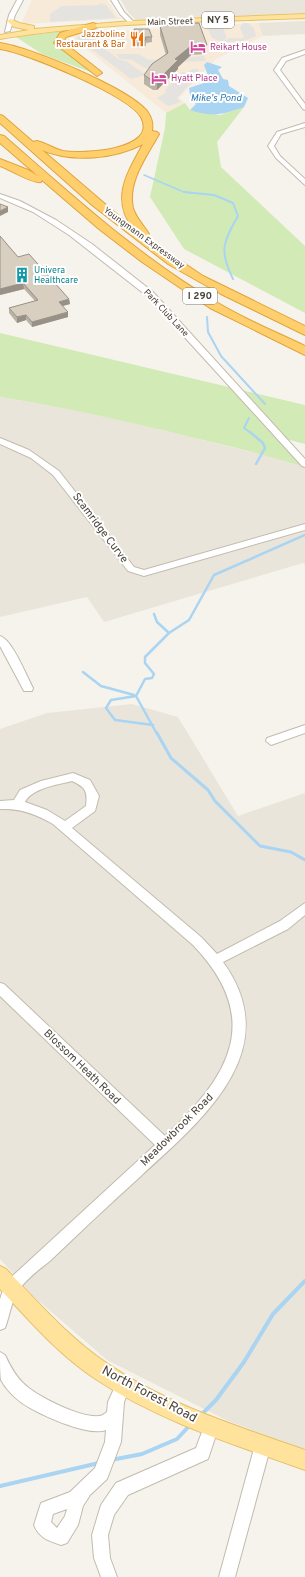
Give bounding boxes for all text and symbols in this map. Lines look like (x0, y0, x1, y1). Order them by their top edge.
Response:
road number: NY 5 (202, 12, 234, 28)
street label: Main Street (147, 16, 193, 28)
place label: Jazzboline Restaurant & Bar (56, 29, 125, 50)
restaurant icon: Jazzboline Restaurant & Bar (128, 30, 146, 48)
hotel icon: Reikart House (189, 38, 207, 56)
place label: Reikart House (210, 42, 267, 53)
hotel icon: Hyatt Place (150, 69, 168, 87)
place label: Hyatt Place (171, 73, 218, 84)
water label: Mike's Pond (191, 92, 242, 105)
street label: Youngmann Expressway (101, 205, 187, 271)
place label: Univera Healthcare (34, 265, 78, 286)
building icon: Univera Healthcare (13, 266, 31, 284)
street label: Park Club Lane (141, 287, 191, 339)
road number: I 290 (183, 288, 217, 304)
street label: Scamridge Curve (69, 490, 131, 566)
street label: Blossom Heath Road (41, 1027, 123, 1107)
street label: Meadowbrook Road (138, 1091, 216, 1169)
street label: North Forest Road (99, 1363, 199, 1427)

